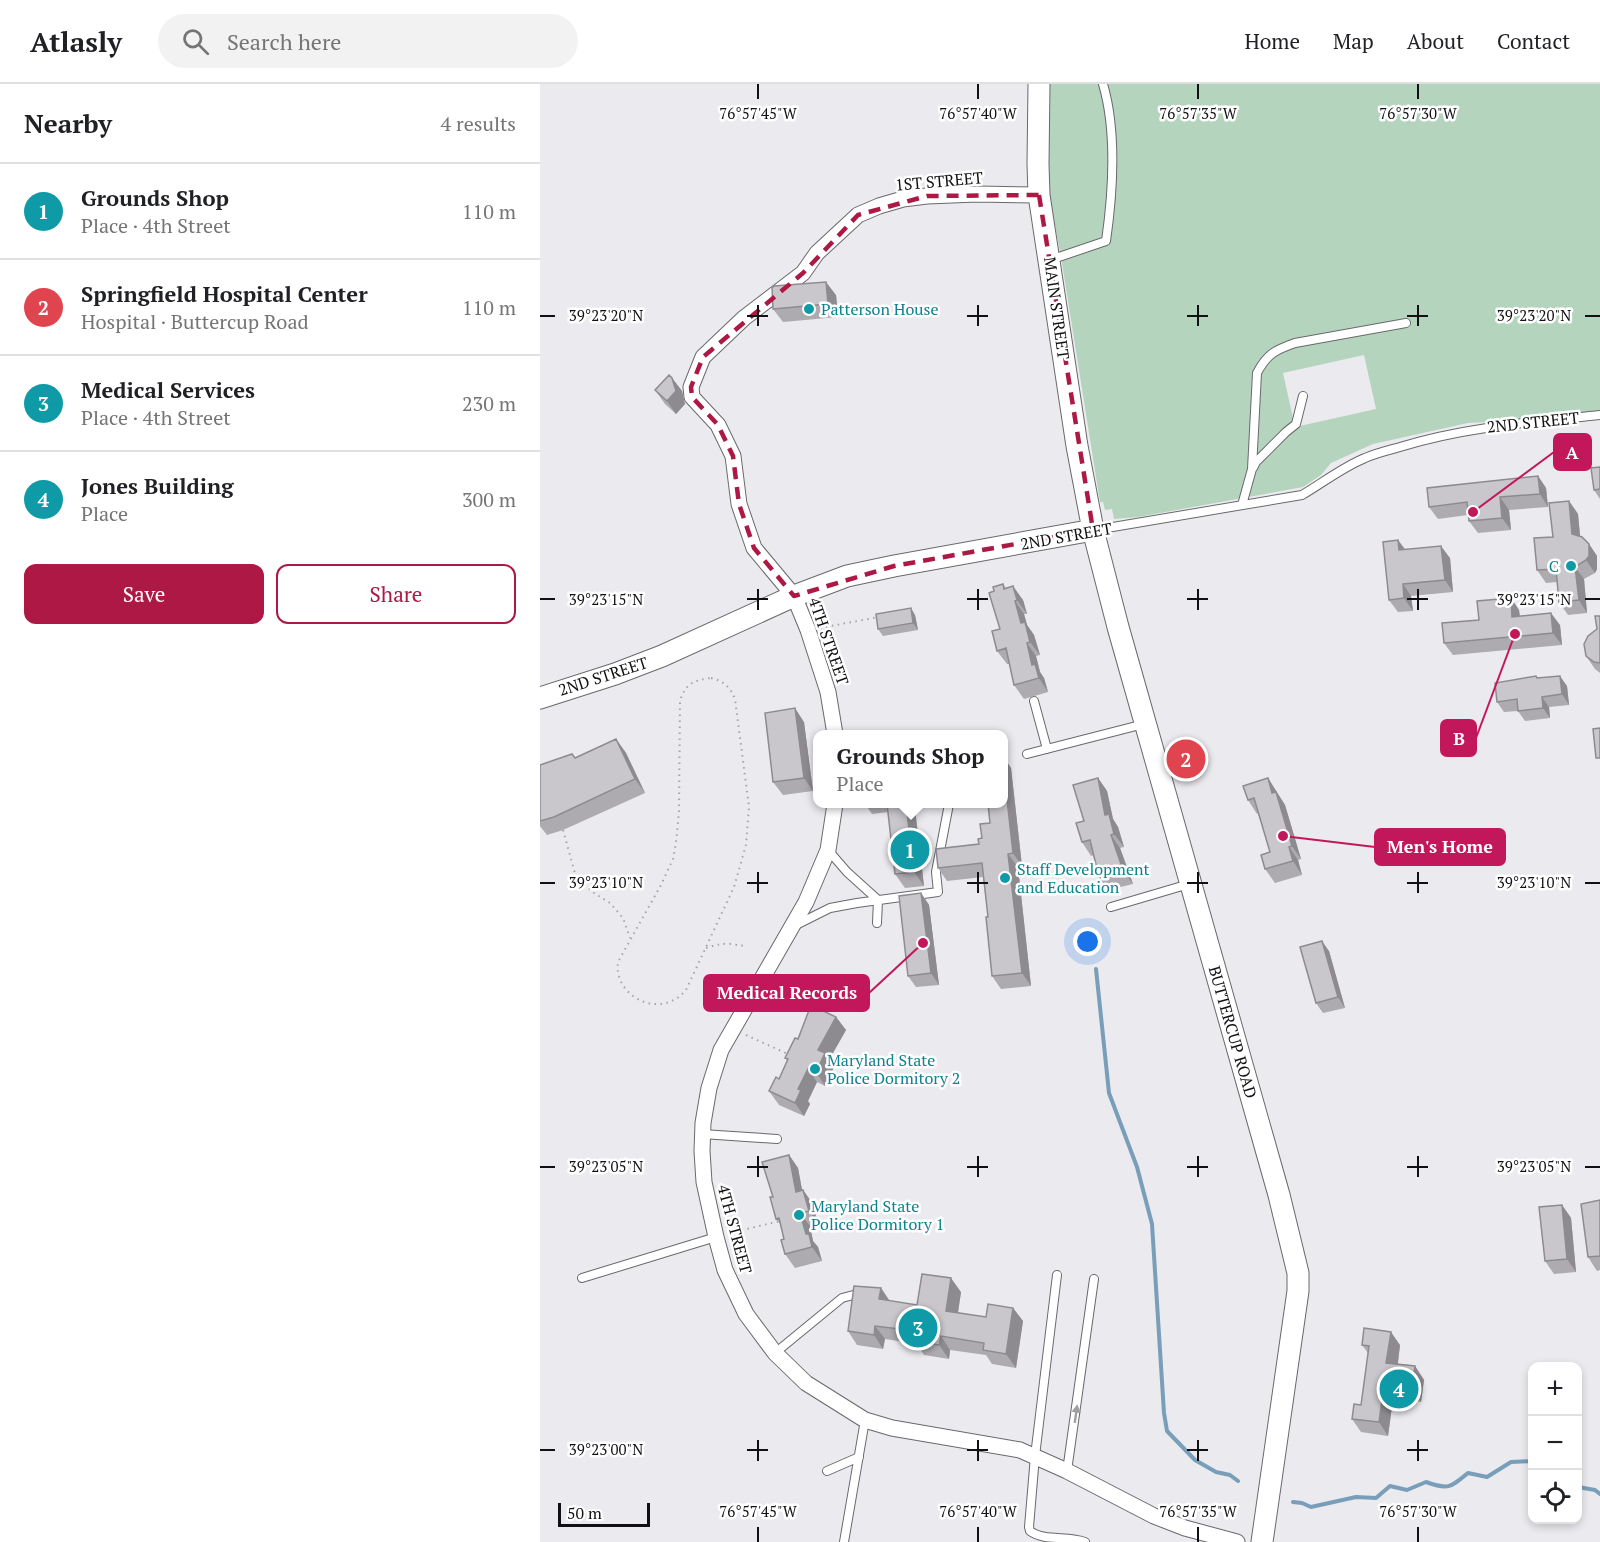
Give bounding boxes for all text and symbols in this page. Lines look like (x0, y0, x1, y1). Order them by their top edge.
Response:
search box (158, 14, 578, 68)
text: Atlasly (30, 23, 122, 60)
icon: search (179, 25, 212, 58)
text: Search here (227, 27, 341, 56)
text: Home (1244, 27, 1300, 55)
text: Map (1333, 27, 1374, 55)
text: About (1407, 27, 1464, 55)
text: Contact (1497, 27, 1570, 55)
text: 76°57'45"W (719, 103, 798, 123)
text: 76°57'40"W (939, 103, 1018, 123)
text: 76°57'35"W (1159, 103, 1238, 123)
text: 76°57'30"W (1379, 103, 1458, 123)
text: Nearby (24, 106, 112, 140)
text: 4 results (441, 110, 516, 137)
street label: 1ST STREET (894, 166, 984, 196)
text: Grounds Shop (81, 183, 229, 212)
text: 1 (38, 198, 49, 225)
text: 110 m (462, 198, 516, 225)
text: Place · 4th Street (81, 212, 231, 239)
street label: MAIN STREET (1039, 255, 1075, 361)
text: Springfield Hospital Center (81, 279, 368, 308)
text: 2 (38, 294, 49, 321)
text: 110 m (462, 294, 516, 321)
place label: Patterson House (821, 298, 938, 320)
marker: Patterson House (802, 302, 816, 316)
text: 39°23'20"N (569, 305, 643, 325)
text: 39°23'20"N (1497, 305, 1571, 325)
text: Hospital · Buttercup Road (81, 308, 309, 335)
text: Medical Services (81, 375, 255, 404)
text: 3 (38, 390, 49, 417)
text: 230 m (462, 390, 516, 417)
text: Place · 4th Street (81, 404, 231, 431)
street label: 2ND STREET (1486, 406, 1580, 438)
callout: A (1554, 434, 1591, 470)
text: A (1565, 440, 1579, 464)
text: Jones Building (81, 471, 234, 500)
text: 4 (38, 486, 49, 513)
text: 300 m (462, 486, 516, 513)
text: Place (81, 500, 128, 527)
street label: 2ND STREET (1018, 517, 1114, 555)
place label: C (1549, 555, 1559, 577)
marker: C (1564, 559, 1578, 573)
button: Save (24, 564, 264, 624)
button: Share (276, 564, 516, 624)
text: 39°23'15"N (569, 589, 643, 609)
text: 39°23'15"N (1497, 589, 1571, 609)
street label: 4TH STREET (804, 594, 854, 688)
street label: 2ND STREET (556, 651, 651, 701)
callout: B (1441, 720, 1476, 756)
text: B (1453, 726, 1465, 750)
popup (813, 730, 1008, 808)
pin: 2 (1166, 736, 1206, 782)
text: Grounds Shop (837, 741, 984, 770)
text: Place (837, 770, 884, 797)
pin: 1 (890, 828, 929, 873)
callout: Men's Home (1375, 829, 1505, 865)
text: Men's Home (1387, 834, 1493, 858)
place label: Staff Development and Education (1017, 858, 1149, 898)
marker: Staff Development and Education (998, 871, 1012, 885)
text: 39°23'10"N (569, 872, 643, 892)
text: 39°23'10"N (1497, 872, 1571, 892)
your location (1073, 927, 1102, 956)
street label: BUTTERCUP ROAD (1204, 963, 1262, 1101)
callout: Medical Records (704, 975, 869, 1011)
text: Medical Records (717, 980, 857, 1004)
place label: Maryland State Police Dormitory 2 (827, 1049, 960, 1089)
marker: Maryland State Police Dormitory 2 (808, 1062, 822, 1076)
text: 39°23'05"N (569, 1156, 643, 1176)
text: 39°23'05"N (1497, 1156, 1571, 1176)
street label: 4TH STREET (713, 1182, 757, 1276)
place label: Maryland State Police Dormitory 1 (811, 1195, 944, 1235)
marker: Maryland State Police Dormitory 1 (792, 1208, 806, 1222)
pin: 3 (898, 1306, 938, 1350)
map controls (1528, 1362, 1582, 1524)
button: + (1528, 1362, 1582, 1416)
pin: 4 (1380, 1366, 1418, 1412)
one-way arrow (1071, 1404, 1080, 1423)
button: − (1528, 1416, 1582, 1470)
text: 39°23'00"N (569, 1439, 643, 1459)
button: locate (1528, 1470, 1582, 1524)
scale bar (558, 1500, 650, 1528)
text: 76°57'45"W (719, 1501, 798, 1521)
text: 76°57'40"W (939, 1501, 1018, 1521)
text: 76°57'35"W (1159, 1501, 1238, 1521)
text: 76°57'30"W (1379, 1501, 1458, 1521)
text: 50 m (567, 1502, 602, 1524)

